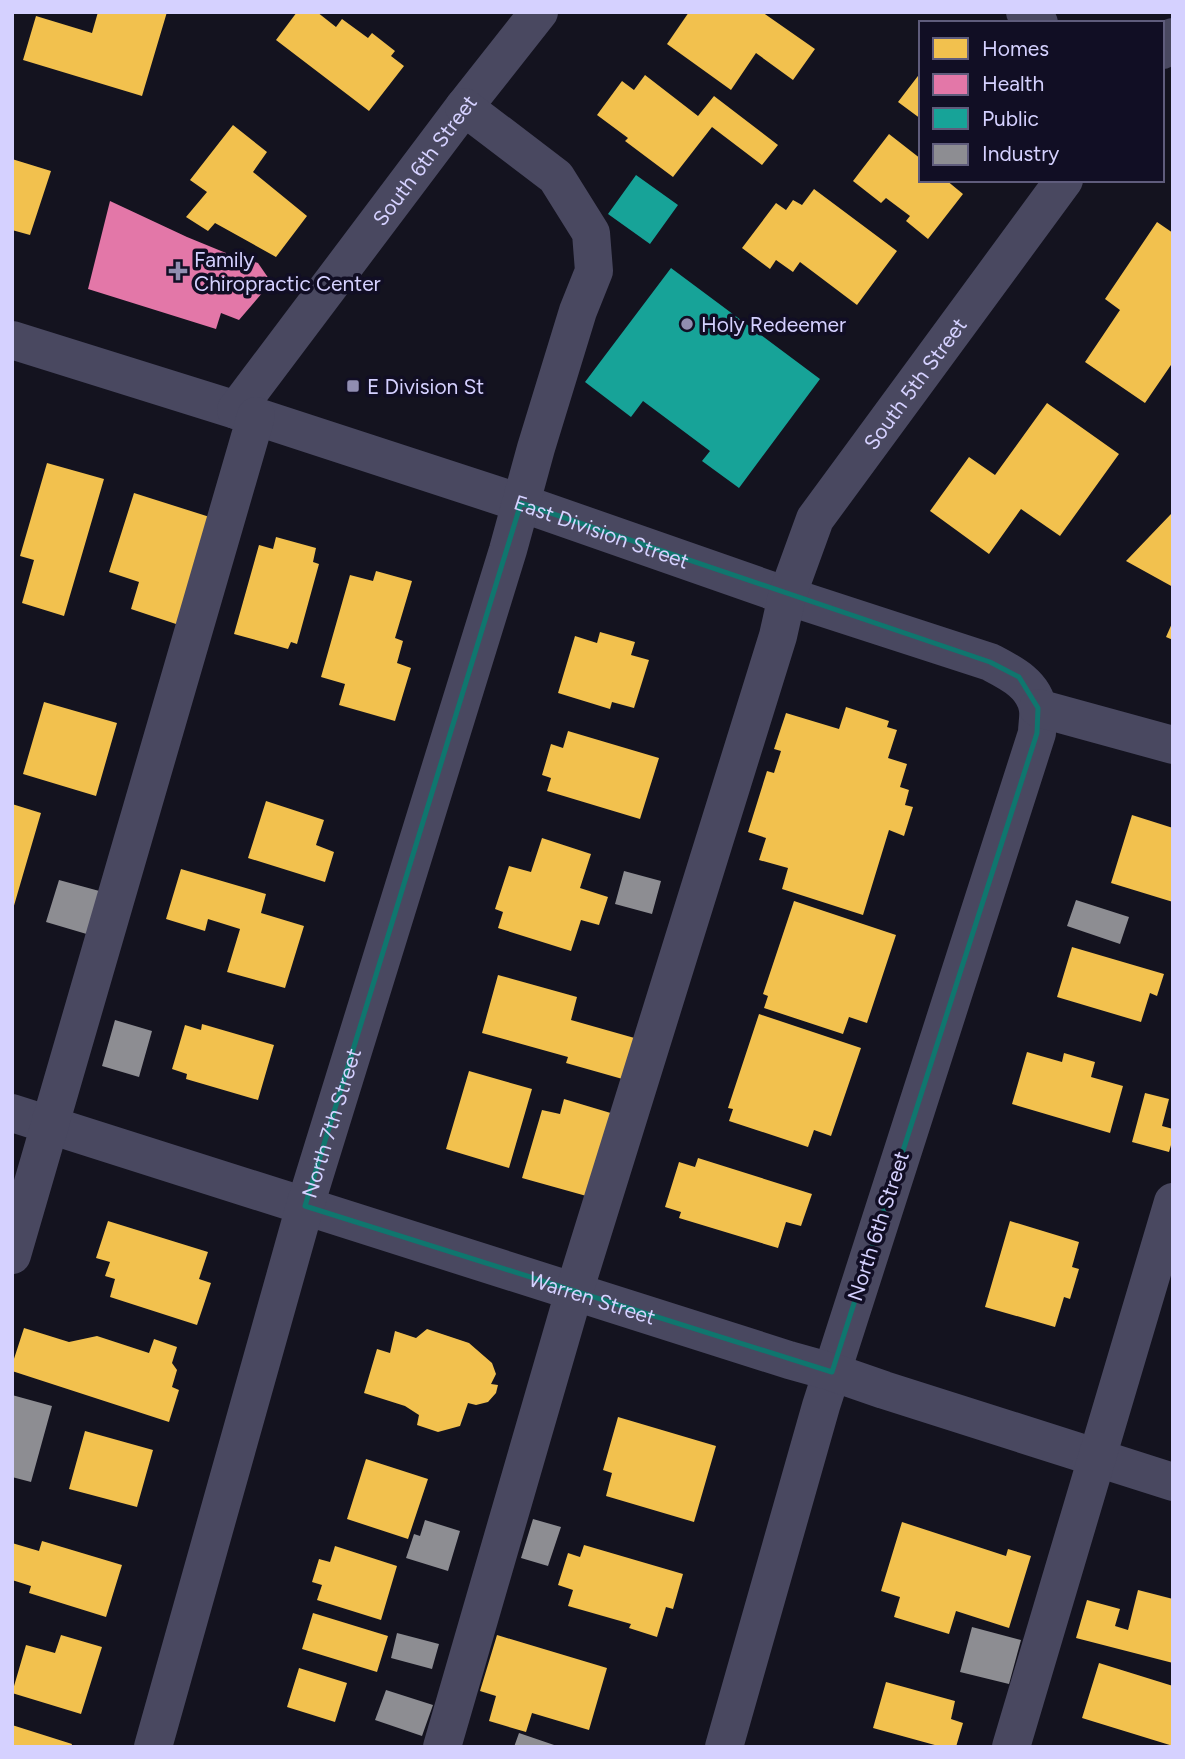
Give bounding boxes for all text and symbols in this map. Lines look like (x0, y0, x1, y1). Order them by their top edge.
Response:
legend (919, 21, 1164, 182)
text: Homes (982, 36, 1049, 61)
text: Health (982, 71, 1044, 96)
street label: South 6th Street (367, 89, 482, 230)
text: Public (982, 106, 1039, 131)
text: Industry (982, 141, 1059, 166)
place label: Family Chiropractic Center (194, 247, 381, 296)
marker: Family Chiropractic Center (168, 261, 188, 281)
place label: Holy Redeemer (701, 312, 846, 337)
street label: South 5th Street (858, 312, 971, 454)
marker: Holy Redeemer (679, 316, 695, 332)
place label: E Division St (367, 374, 484, 399)
marker: E Division St (345, 378, 361, 394)
street label: East Division Street (511, 489, 693, 573)
street label: North 7th Street (296, 1045, 366, 1201)
street label: North 6th Street (842, 1148, 914, 1304)
street label: Warren Street (526, 1266, 659, 1329)

